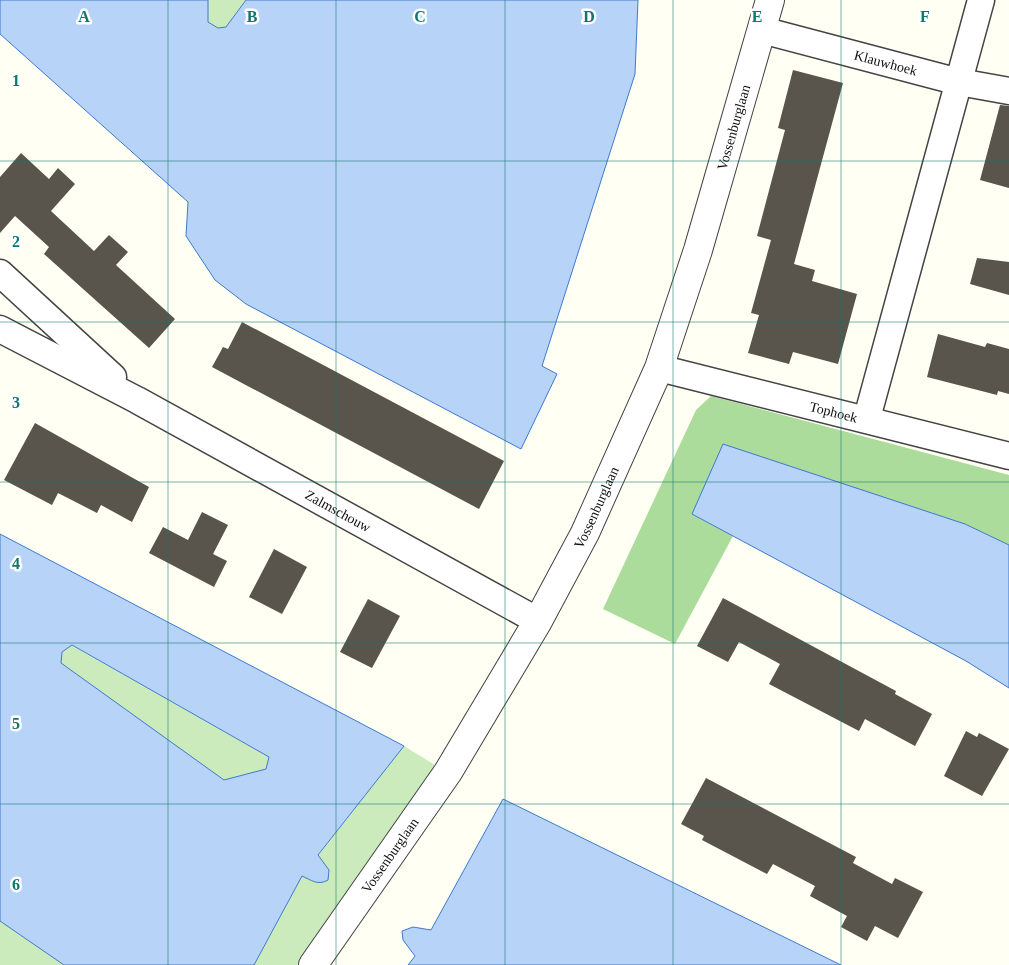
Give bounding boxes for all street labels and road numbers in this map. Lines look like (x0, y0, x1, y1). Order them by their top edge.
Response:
street label: Klauwhoek (853, 47, 919, 78)
street label: Vossenburglaan (714, 83, 753, 172)
street label: Tophoek (808, 399, 859, 425)
street label: Vossenburglaan (571, 464, 621, 551)
street label: Zalmschouw (303, 487, 374, 535)
street label: Vossenburglaan (358, 815, 421, 896)

